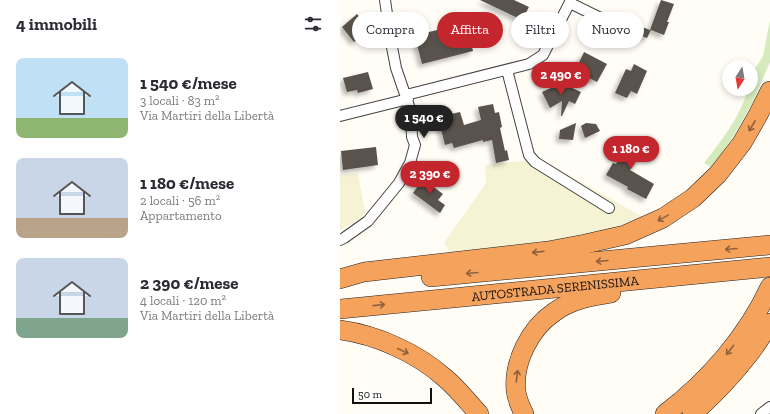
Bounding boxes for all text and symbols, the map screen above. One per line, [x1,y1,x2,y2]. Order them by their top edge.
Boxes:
chip: Compra [352,12,429,48]
chip: Affitta [437,12,503,48]
chip: Filtri [511,12,569,48]
chip: Nuovo [577,12,644,48]
icon: filters [302,13,324,35]
text: 4 immobili [16,14,97,34]
north arrow [722,60,758,96]
map controls [722,60,758,96]
pin: 2 490 € [524,62,598,96]
text: 2 490 € [540,67,582,82]
text: 1 540 €/mese [140,73,237,93]
icon: home [48,74,96,122]
text: 3 locali · 83 m² [140,93,220,108]
pin: 1 540 € [387,105,461,139]
text: Via Martiri della Libertà [140,108,274,123]
text: 1 540 € [404,110,444,125]
one-way arrow [747,120,755,132]
pin: 1 180 € [594,136,668,170]
text: 1 180 € [612,141,650,156]
pin: 2 390 € [393,161,467,195]
text: 2 390 € [410,166,450,181]
text: 1 180 €/mese [140,173,234,193]
icon: home [48,174,96,222]
text: 2 locali · 56 m² [140,193,220,208]
text: Appartamento [140,208,222,223]
one-way arrow [657,214,669,222]
one-way arrow [725,245,738,252]
one-way arrow [532,248,545,256]
one-way arrow [596,257,609,265]
one-way arrow [466,270,479,277]
street label: AUTOSTRADA SERENISSIMA [471,272,640,304]
text: 2 390 €/mese [140,273,239,293]
icon: home [48,274,96,322]
text: 4 locali · 120 m² [140,293,226,308]
one-way arrow [372,301,385,309]
text: Via Martiri della Libertà [140,308,274,323]
one-way arrow [726,345,734,356]
one-way arrow [397,348,409,355]
one-way arrow [513,370,521,383]
scale bar [352,386,432,405]
text: 50 m [358,388,382,401]

